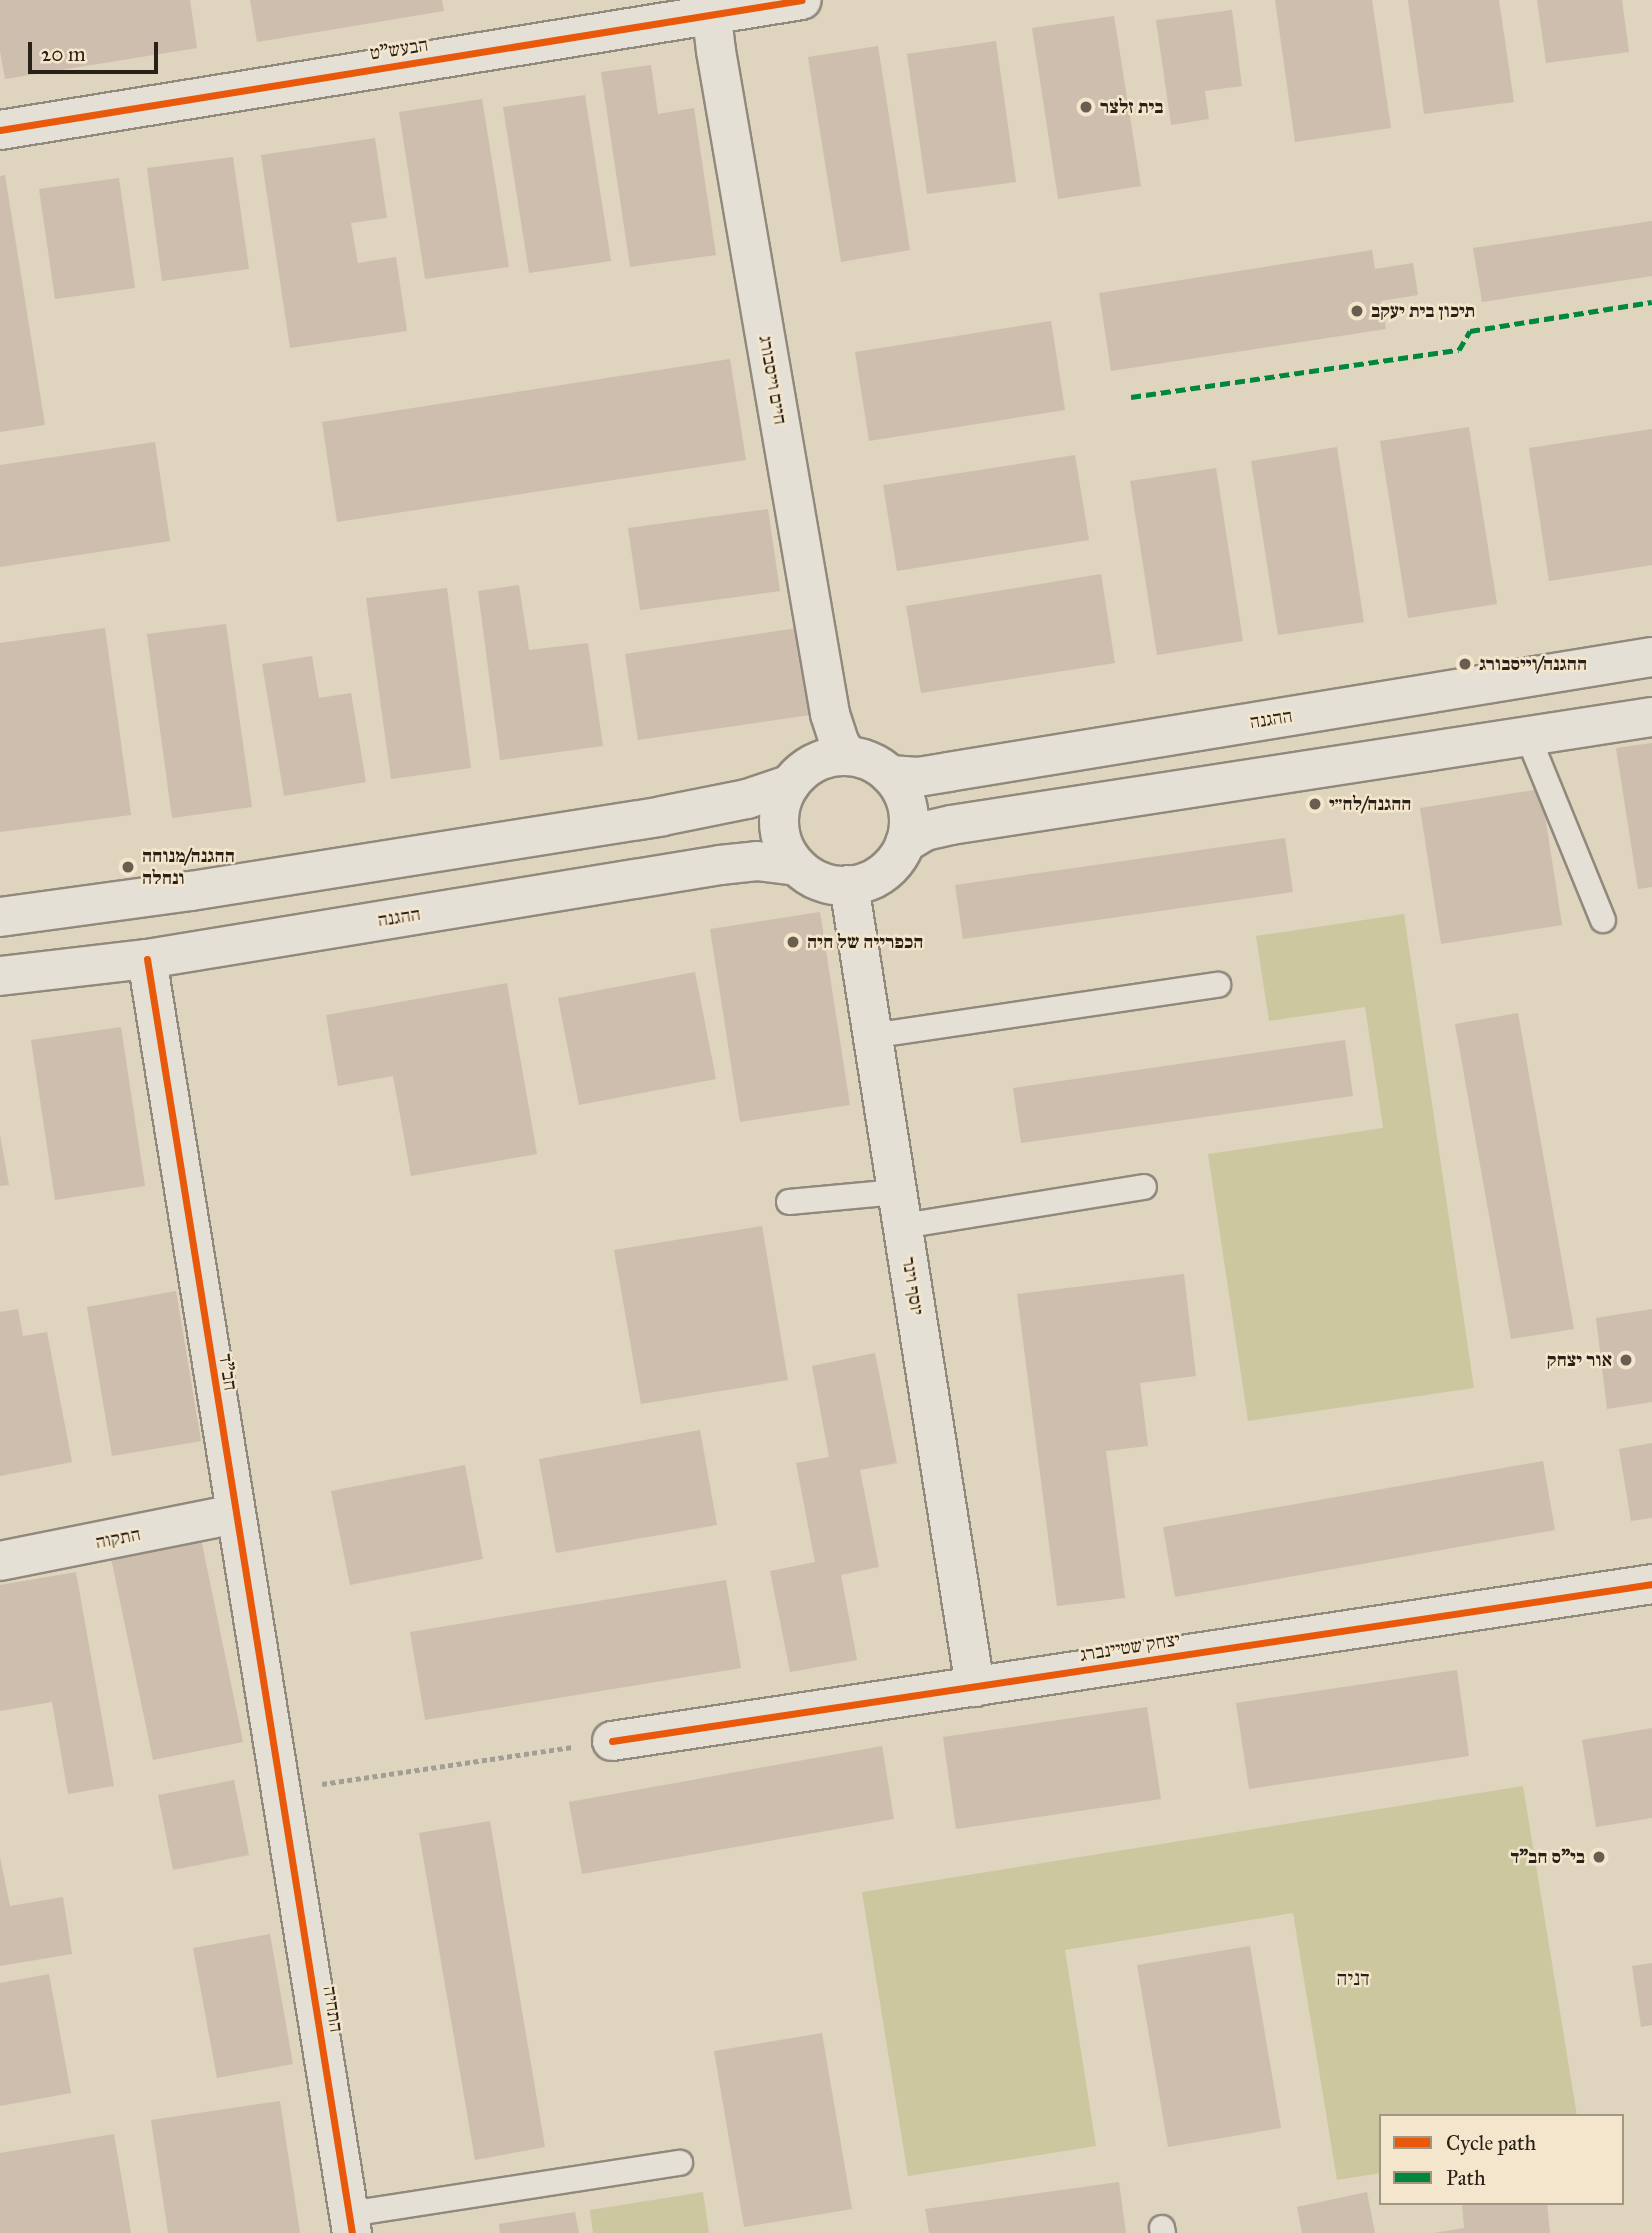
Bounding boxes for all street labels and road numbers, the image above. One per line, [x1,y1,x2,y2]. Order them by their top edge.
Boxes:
street label: הבעש"ט [368,33,430,65]
street label: חיים וייסבורג [754,334,792,426]
street label: ההגנה [1248,704,1294,734]
street label: ההגנה [376,902,422,932]
street label: יוסף וינר [897,1255,929,1317]
street label: חב"ד [214,1352,242,1392]
street label: התקוה [93,1522,143,1554]
street label: יצחק שטיינברג [1078,1628,1182,1666]
street label: התחיה [318,1984,348,2034]

